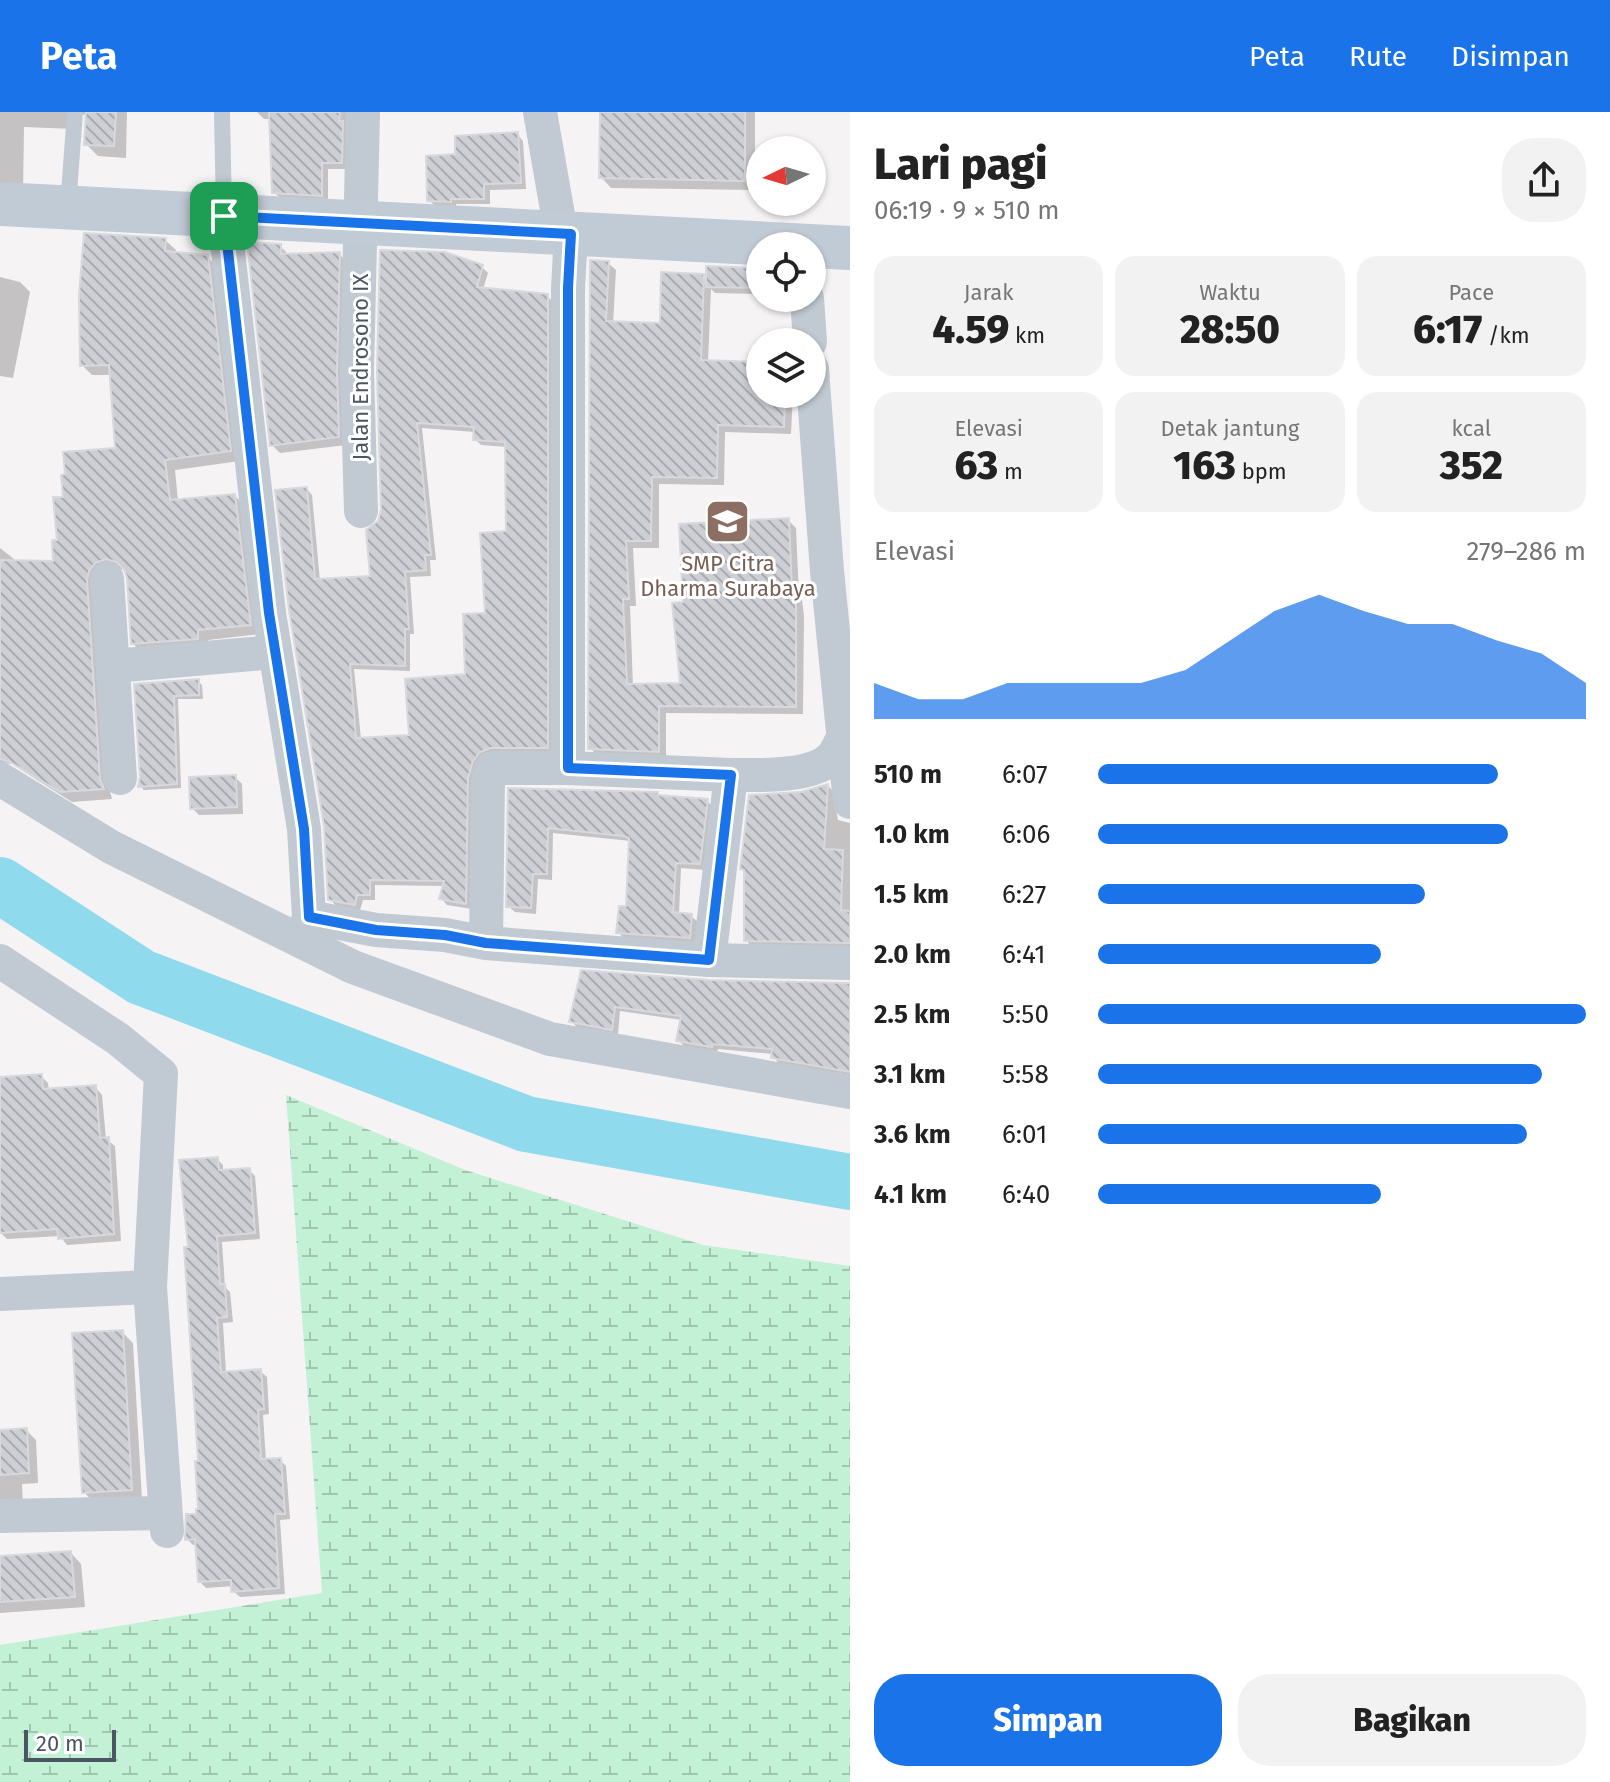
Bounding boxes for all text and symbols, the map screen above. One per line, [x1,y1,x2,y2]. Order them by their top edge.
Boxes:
text: Peta [40,33,118,79]
text: Peta [1249,40,1305,73]
text: Rute [1349,40,1407,73]
text: Disimpan [1451,40,1570,73]
north arrow [746,136,826,216]
map controls [746,136,826,408]
text: Lari pagi [874,138,1048,191]
button: share [1502,138,1586,222]
pin [190,182,258,250]
icon: arrive [202,194,246,238]
text: 06:19 · 9 × 510 m [874,195,1060,226]
button: locate [746,232,826,312]
street label: Jalan Endrosono IX [347,273,374,460]
text: Jarak [964,279,1013,306]
text: Waktu [1199,279,1261,306]
text: Pace [1449,279,1494,306]
text: 4.59 [932,306,1009,354]
text: 28:50 [1180,306,1280,354]
text: 6:17 [1413,306,1482,354]
text: km [1009,322,1045,349]
text: /km [1482,322,1530,349]
button: layers [746,328,826,408]
text: Elevasi [954,415,1023,442]
text: Detak jantung [1160,415,1300,442]
text: kcal [1452,415,1491,442]
text: 63 [955,442,998,490]
text: 163 [1173,442,1236,490]
text: 352 [1440,442,1503,490]
text: m [998,458,1023,485]
text: bpm [1236,458,1287,485]
school or university icon: SMP Citra Dharma Surabaya [704,498,752,546]
text: Elevasi [874,536,955,567]
text: 279–286 m [1467,536,1586,567]
place label: SMP Citra Dharma Surabaya [640,550,816,602]
text: 510 m [874,759,942,790]
text: 6:07 [1002,759,1048,790]
text: 1.0 km [874,819,950,850]
text: 6:06 [1002,819,1050,850]
text: 1.5 km [874,879,949,910]
text: 6:27 [1002,879,1046,910]
text: 2.0 km [874,939,951,970]
text: 6:41 [1002,939,1046,970]
text: 2.5 km [874,999,950,1030]
text: 5:50 [1002,999,1049,1030]
text: 3.1 km [874,1059,946,1090]
text: 5:58 [1002,1059,1049,1090]
text: 3.6 km [874,1119,951,1150]
text: 6:01 [1002,1119,1047,1150]
text: 4.1 km [874,1179,947,1210]
text: 6:40 [1002,1179,1050,1210]
button: Simpan [874,1674,1222,1766]
button: Bagikan [1238,1674,1586,1766]
scale bar [24,1726,116,1762]
text: 20 m [36,1730,84,1757]

